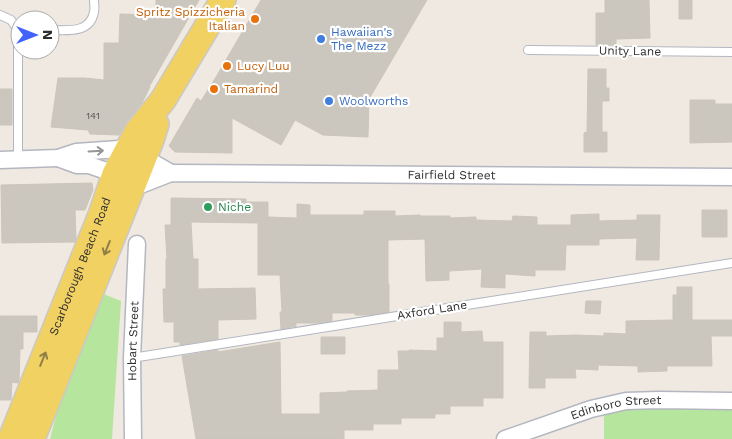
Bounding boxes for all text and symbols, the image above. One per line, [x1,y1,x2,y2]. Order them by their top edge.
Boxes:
place label: Spritz Spizzicheria Italian [136,5,245,33]
north arrow [10,10,60,60]
marker: Spritz Spizzicheria Italian [249,13,261,25]
place label: Hawaiian's The Mezz [331,25,392,53]
text: N [40,30,56,40]
marker: Hawaiian's The Mezz [315,33,327,45]
street label: Unity Lane [599,43,661,59]
place label: Lucy Luu [237,59,290,73]
marker: Lucy Luu [221,60,233,72]
place label: Tamarind [224,82,278,96]
marker: Tamarind [208,83,220,95]
place label: Woolworths [339,94,408,108]
marker: Woolworths [323,95,335,107]
house number: 141 [86,110,100,121]
one-way arrow [88,146,104,155]
street label: Fairfield Street [407,168,496,182]
street label: Scarborough Beach Road [46,195,114,337]
place label: Niche [218,200,251,214]
marker: Niche [202,201,214,213]
one-way arrow [102,240,112,255]
street label: Axford Lane [396,298,468,322]
street label: Hobart Street [125,301,141,381]
one-way arrow [39,352,48,367]
street label: Edinboro Street [569,393,661,423]

